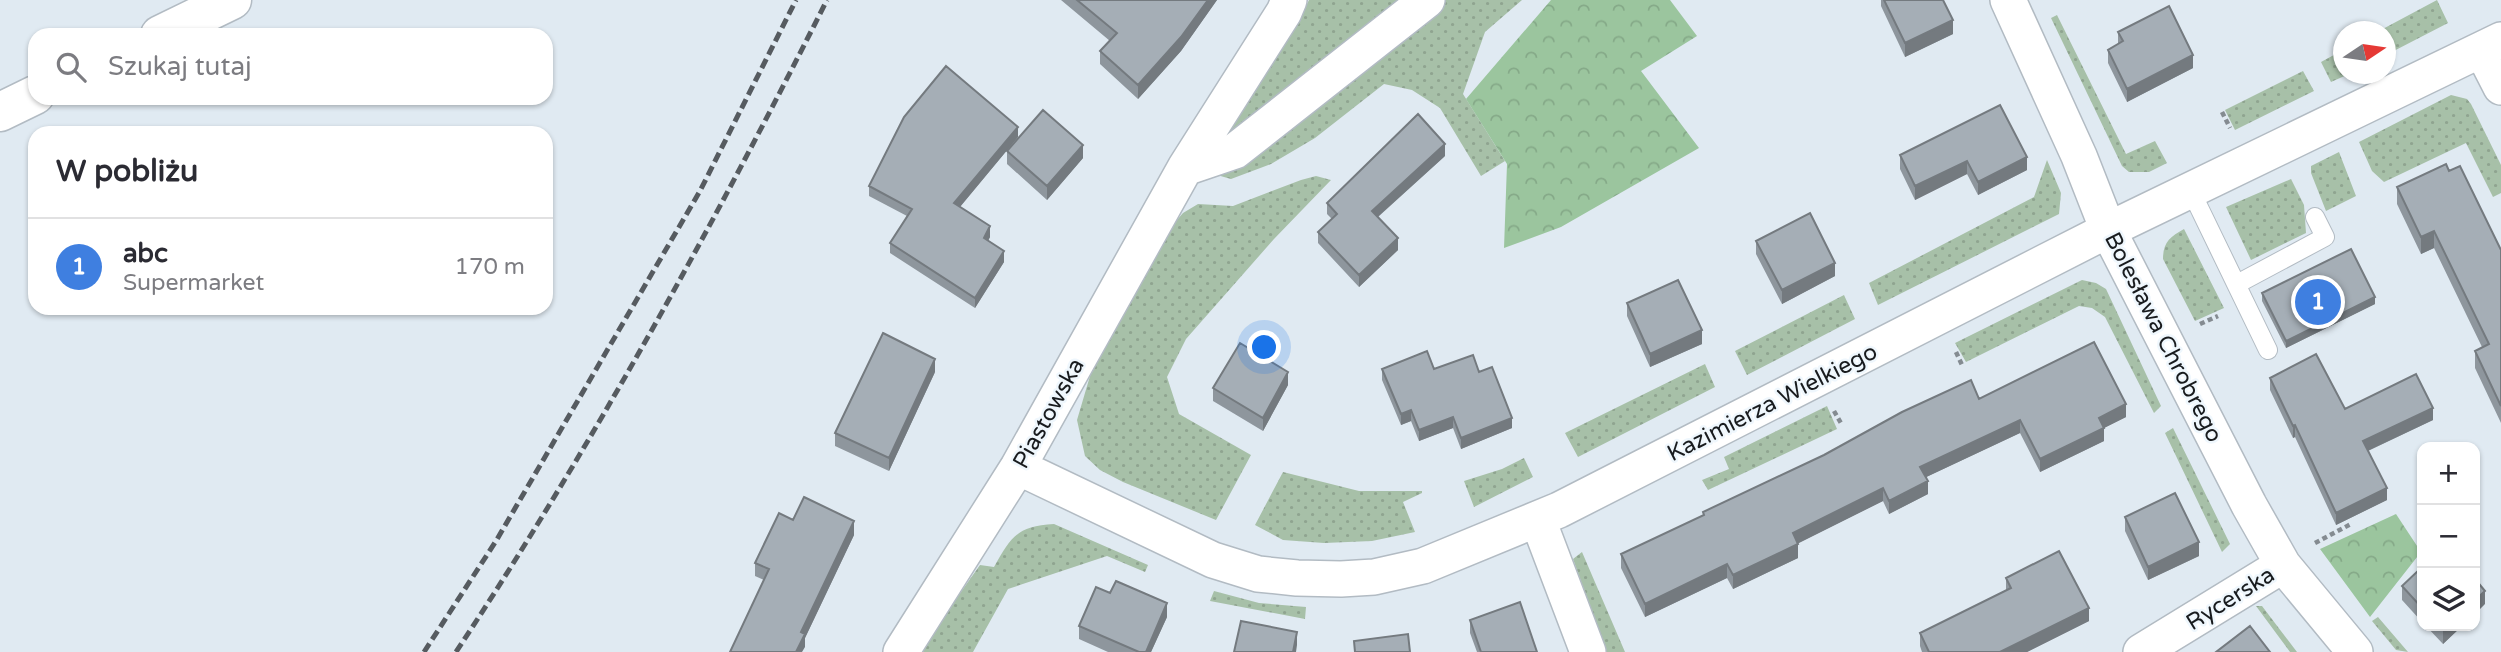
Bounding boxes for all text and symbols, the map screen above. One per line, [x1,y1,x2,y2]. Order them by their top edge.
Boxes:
north arrow [2333,21,2396,84]
search box [28,28,553,105]
icon: search [52,48,90,86]
text: Szukaj tutaj [108,51,252,82]
text: W pobliżu [56,153,198,190]
street label: Bolesława Chrobrego [2098,228,2228,447]
text: abc [123,238,168,269]
text: 1 [72,253,86,281]
text: 170 m [455,253,525,281]
text: Supermarket [123,269,264,297]
pin: 1 [2295,276,2341,328]
your location [1247,330,1281,364]
street label: Kazimierza Wielkiego [1663,338,1882,468]
street label: Piastowska [1007,353,1091,474]
map controls [2417,442,2480,631]
button: + [2417,442,2480,505]
button: − [2417,505,2480,568]
street label: Rycerska [2181,561,2280,637]
button: layers [2417,568,2480,631]

